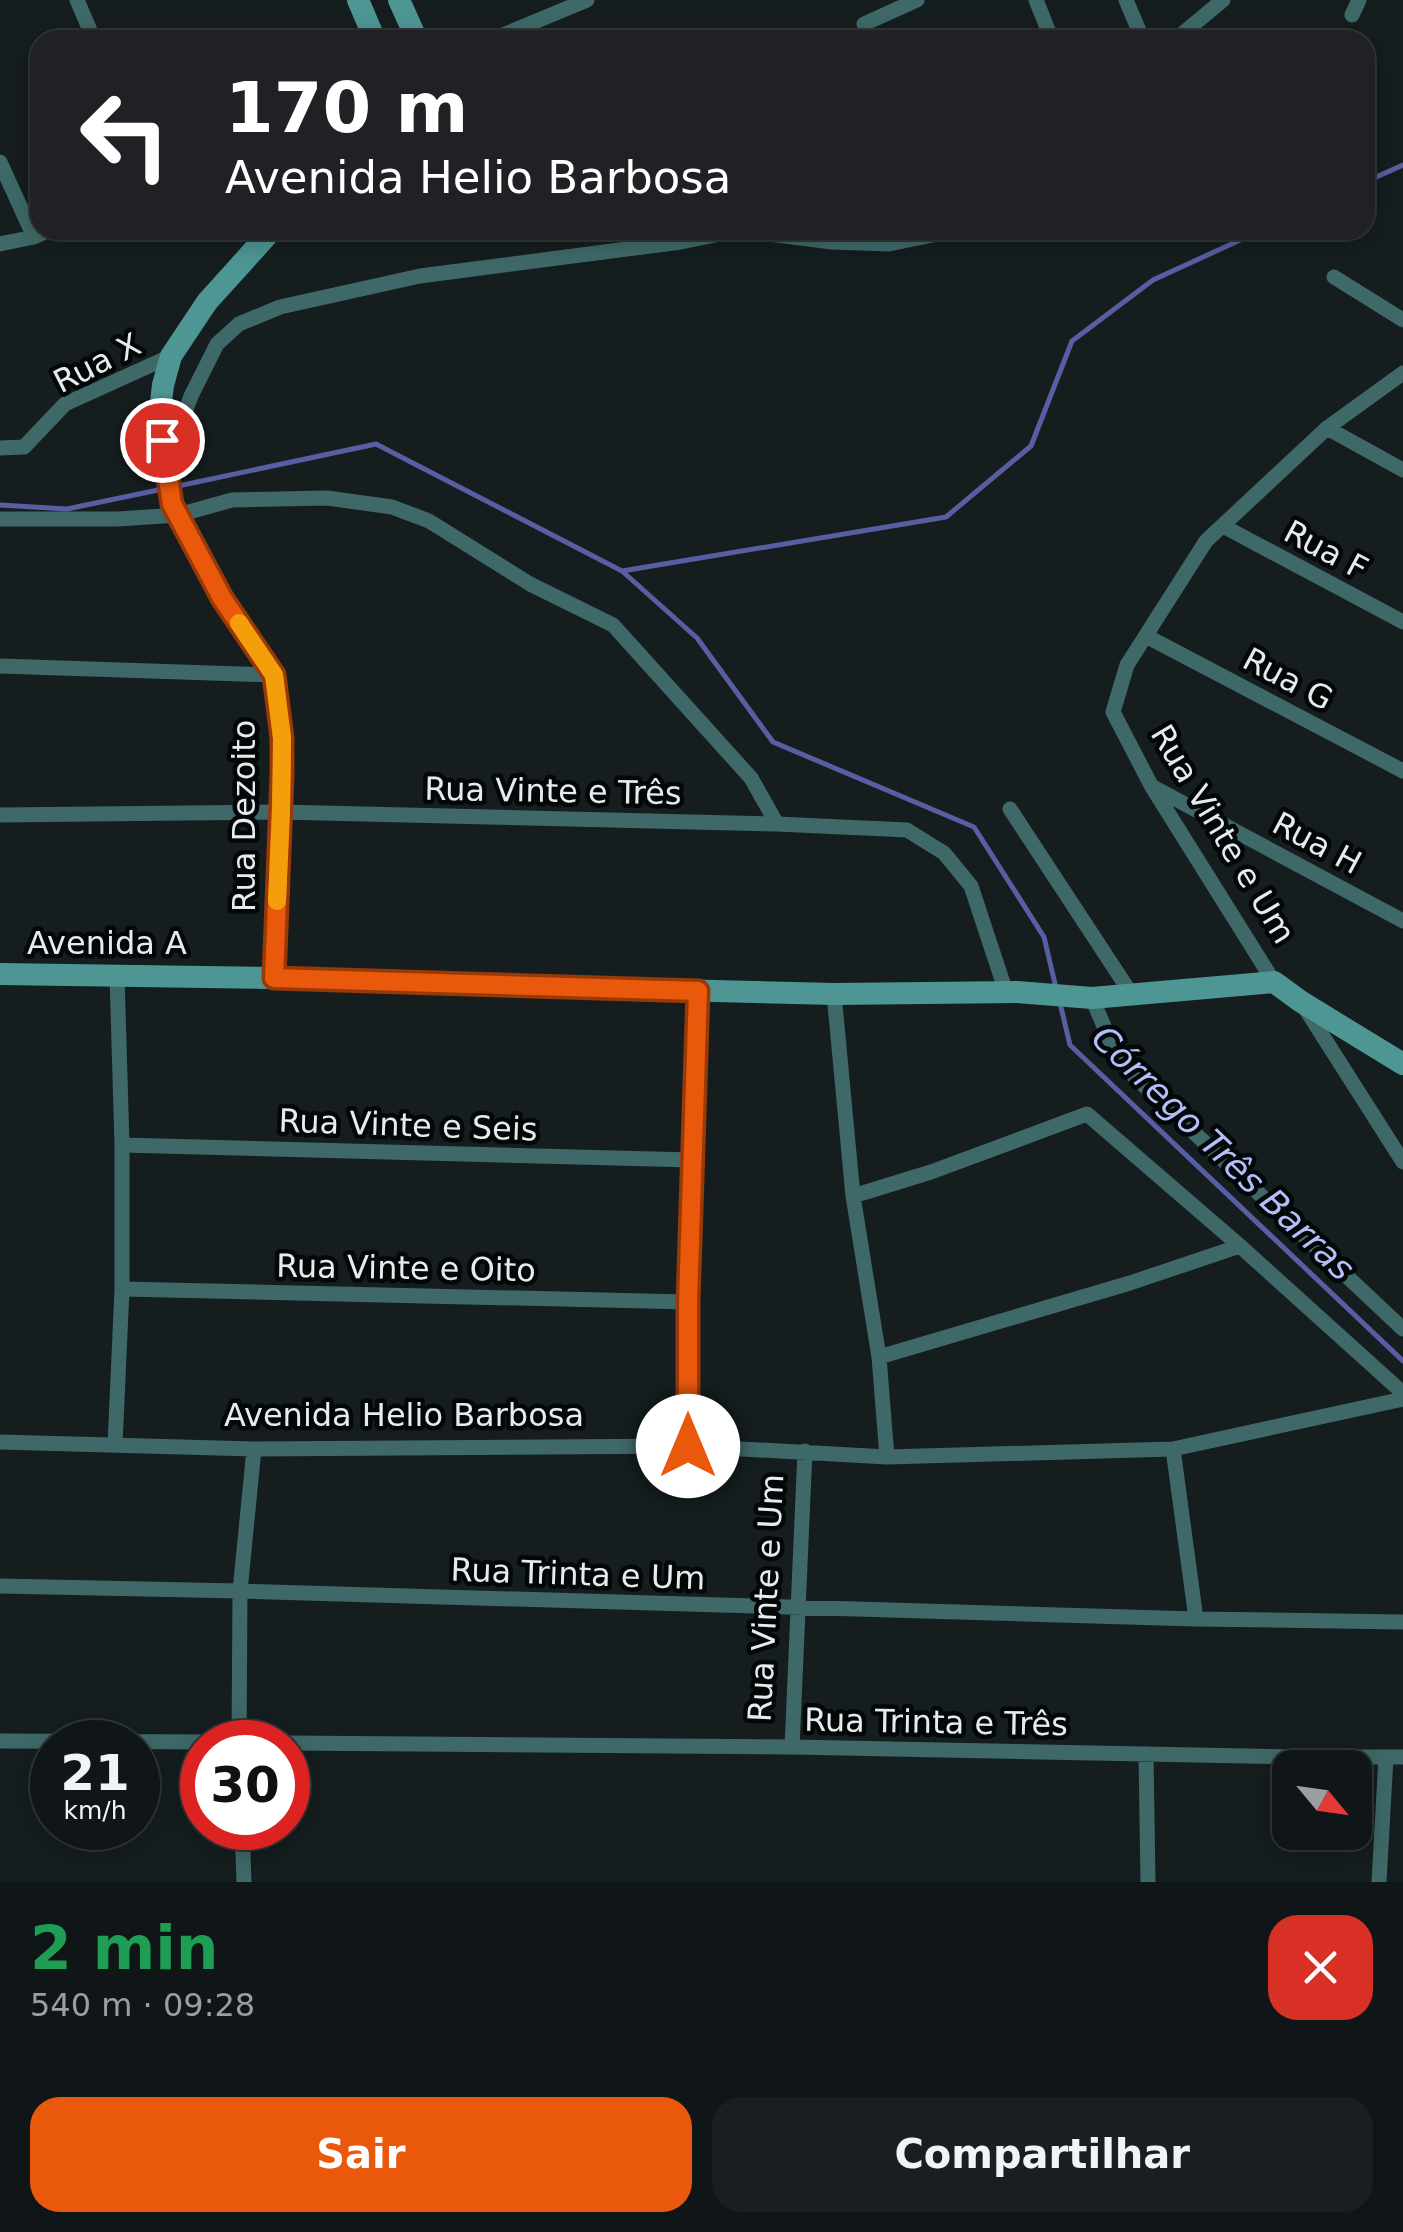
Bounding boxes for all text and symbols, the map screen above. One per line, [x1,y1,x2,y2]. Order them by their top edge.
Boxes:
text: 170 m [225,67,468,149]
icon: left [60,70,190,200]
text: Avenida Helio Barbosa [225,151,731,204]
street label: Rua X [47,325,147,401]
pin [120,398,205,483]
icon: arrive [135,413,190,468]
street label: Rua F [1278,512,1374,588]
street label: Rua G [1237,640,1339,718]
street label: Rua Vinte e Um [1143,718,1303,950]
street label: Rua Dezoito [225,720,263,912]
street label: Rua Vinte e Três [424,770,682,812]
street label: Rua H [1266,804,1368,882]
street label: Avenida A [27,924,187,962]
water label: Córrego Três Barras [1084,1017,1362,1289]
street label: Rua Vinte e Seis [278,1101,538,1149]
street label: Rua Vinte e Oito [276,1247,536,1289]
position arrow [636,1394,740,1498]
street label: Avenida Helio Barbosa [224,1396,584,1434]
street label: Rua Vinte e Um [741,1473,791,1723]
street label: Rua Trinta e Um [450,1551,706,1597]
street label: Rua Trinta e Três [804,1701,1068,1743]
speed limit sign: 30 [180,1720,310,1850]
text: 21 [60,1744,130,1802]
north arrow [1272,1750,1372,1850]
map controls [1272,1750,1372,1850]
text: km/h [63,1796,127,1825]
text: 2 min [30,1913,218,1983]
button: close [1268,1915,1373,2020]
text: 540 m · 09:28 [30,1986,255,2024]
button: Sair [30,2097,692,2212]
button: Compartilhar [712,2097,1373,2212]

